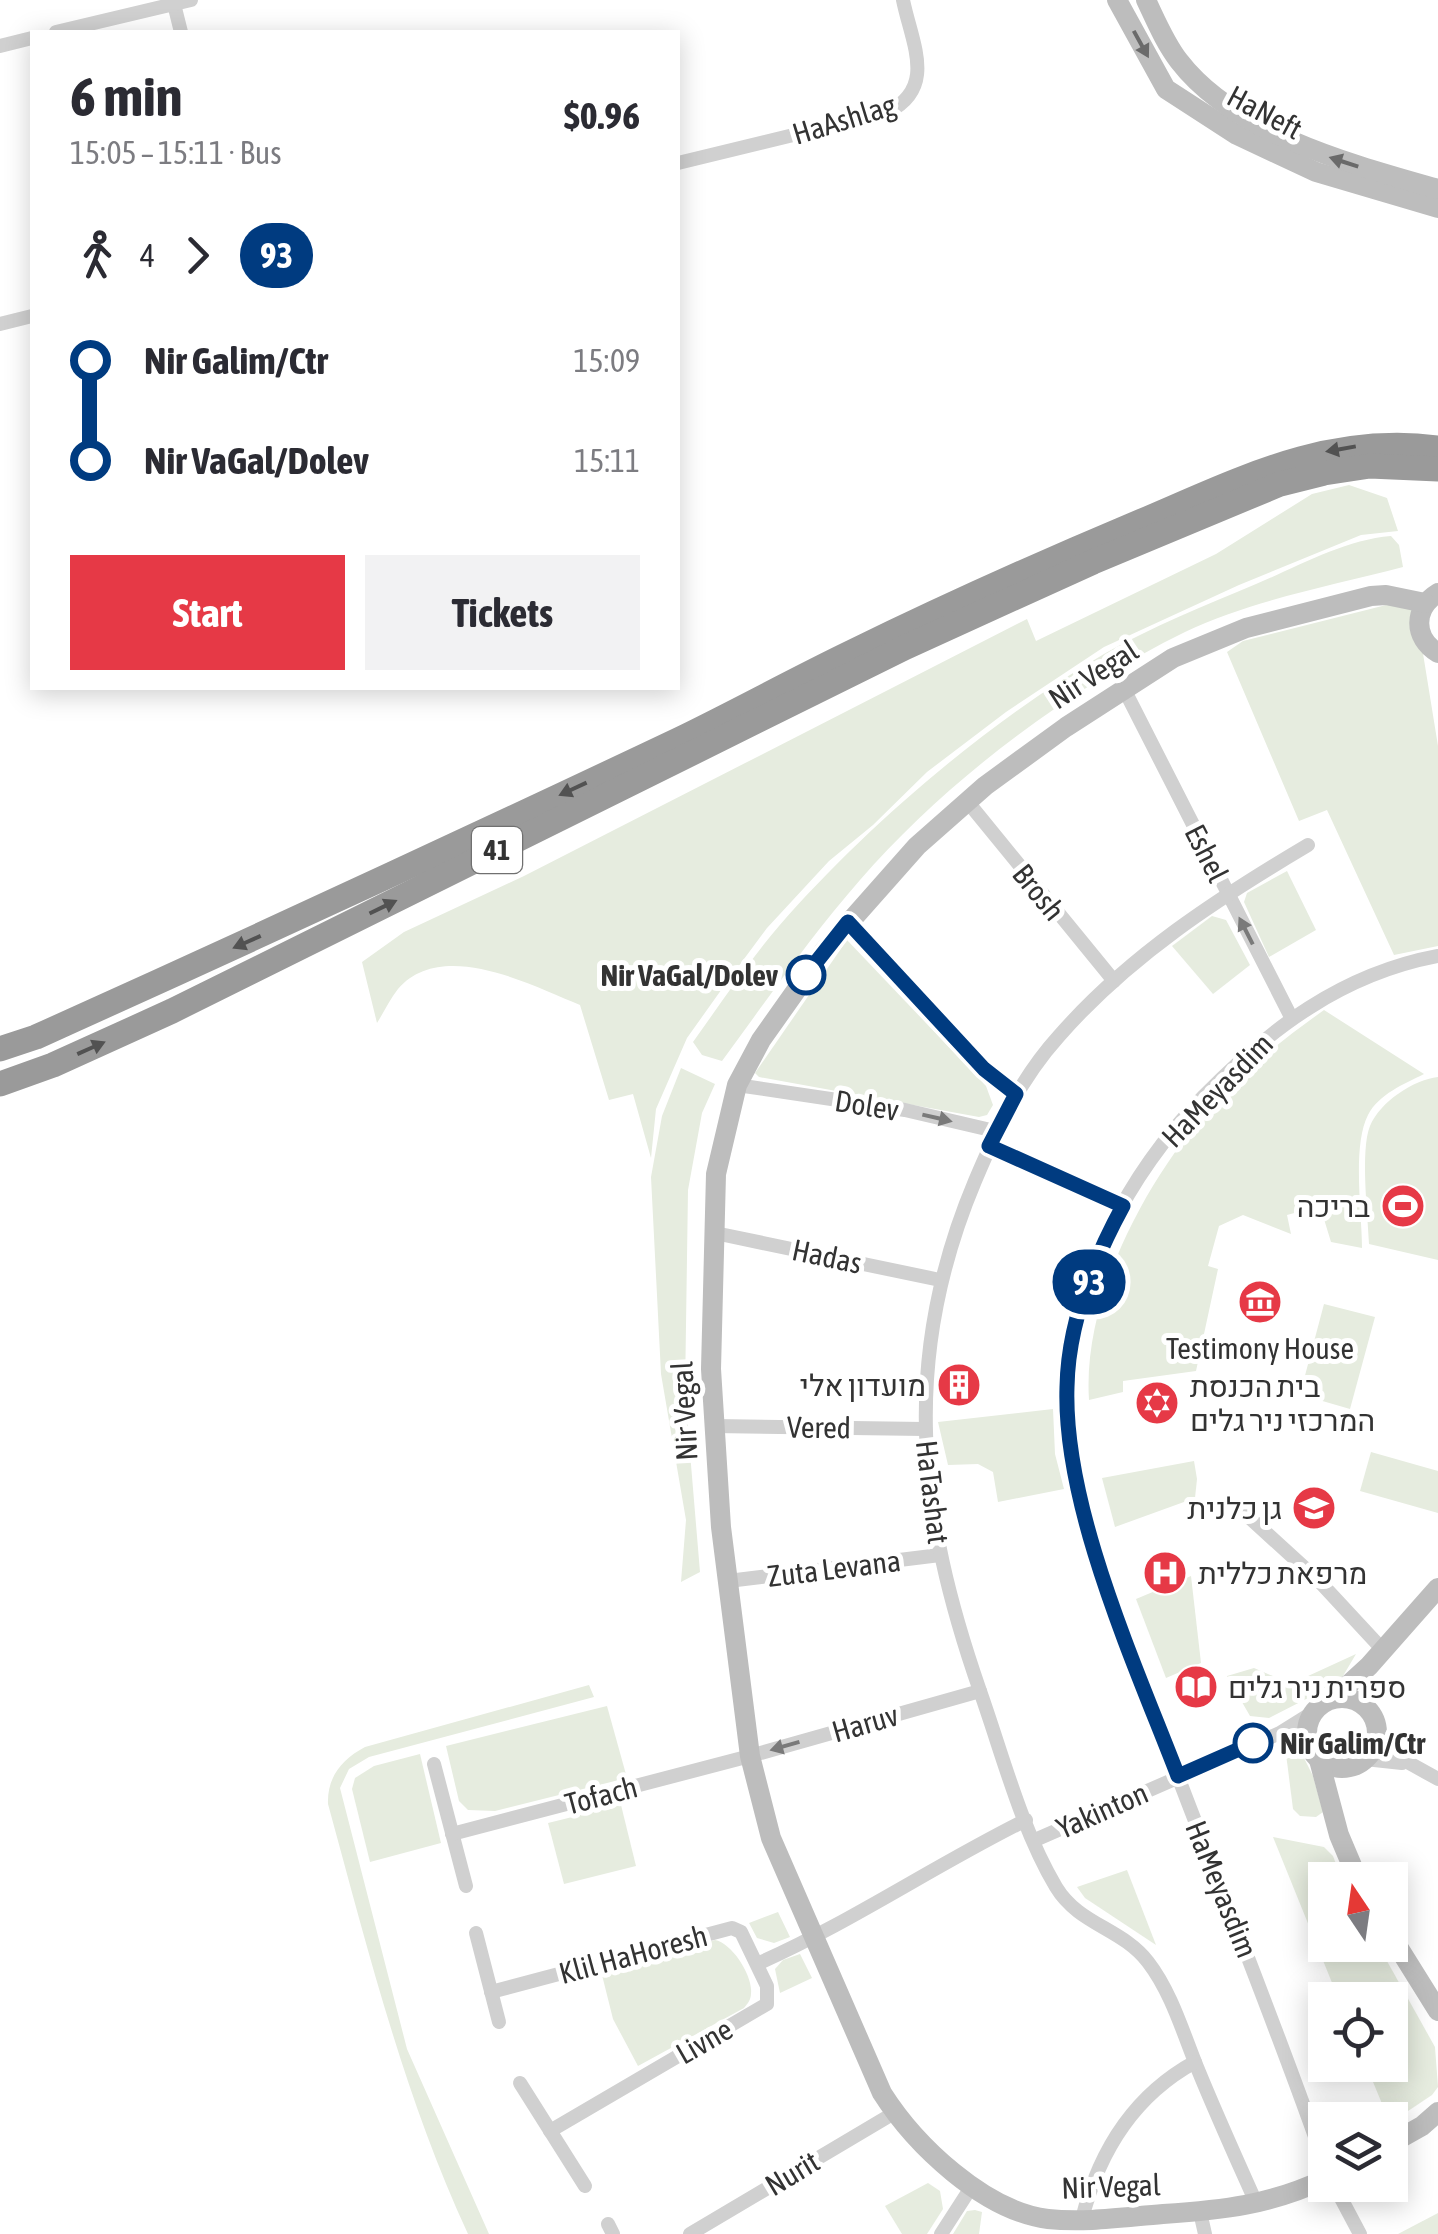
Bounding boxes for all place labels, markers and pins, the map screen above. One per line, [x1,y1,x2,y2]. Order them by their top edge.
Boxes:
marker: Nir VaGal/Dolev [787,956,825,994]
place label: Nir VaGal/Dolev [601,958,779,992]
sports icon: בריכה [1380,1183,1426,1229]
place label: בריכה [1297,1189,1370,1223]
museum icon: Testimony House [1237,1279,1283,1325]
place label: Testimony House [1166,1331,1354,1365]
building icon: מועדון אלי [936,1362,982,1408]
place label: מועדון אלי [800,1368,926,1402]
place label: בית הכנסת המרכזי ניר גלים [1190,1369,1375,1437]
synagogue icon: בית הכנסת המרכזי ניר גלים [1134,1380,1180,1426]
school or university icon: גן כלנית [1291,1485,1337,1531]
place label: גן כלנית [1187,1491,1282,1525]
hospital icon: מרפאת כללית [1142,1550,1188,1596]
place label: מרפאת כללית [1198,1556,1367,1590]
library icon: ספרית ניר גלים [1173,1664,1219,1710]
place label: ספרית ניר גלים [1228,1670,1406,1704]
marker: Nir Galim/Ctr [1234,1724,1272,1762]
place label: Nir Galim/Ctr [1280,1726,1426,1760]

